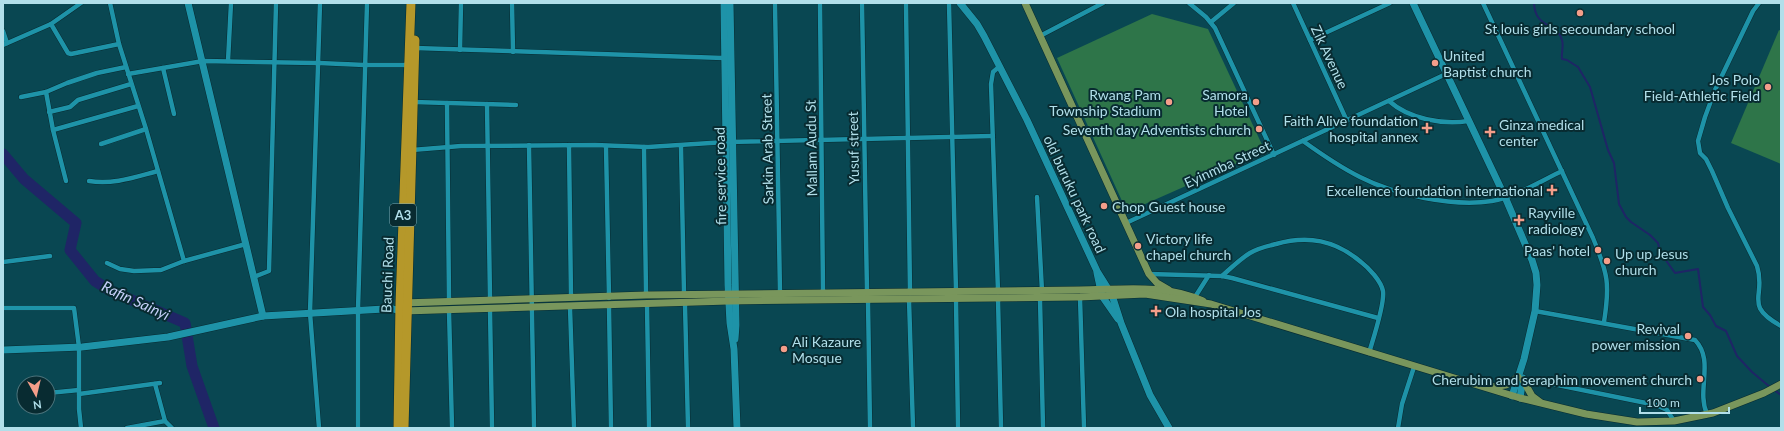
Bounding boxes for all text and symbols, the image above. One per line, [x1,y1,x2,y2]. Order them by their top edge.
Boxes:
marker: St louis girls secoundary school [1575,8,1585,18]
place label: St louis girls secoundary school [1485,20,1675,37]
street label: Zik Avenue [1308,22,1352,92]
place label: United Baptist church [1443,47,1532,80]
marker: United Baptist church [1430,58,1440,68]
place label: Jos Polo Field-Athletic Field [1644,71,1760,104]
marker: Jos Polo Field-Athletic Field [1763,82,1773,92]
place label: Rwang Pam Township Stadium [1049,86,1161,119]
place label: Samora Hotel [1202,86,1248,119]
street label: Sarkin Arab Street [758,94,776,204]
marker: Rwang Pam Township Stadium [1164,97,1174,107]
marker: Samora Hotel [1251,97,1261,107]
street label: Mallam Audu St [802,100,820,196]
street label: Yusuf street [844,111,862,185]
place label: Faith Alive foundation hospital annex [1283,112,1418,145]
place label: Ginza medical center [1499,116,1584,149]
place label: Seventh day Adventists church [1063,121,1251,138]
marker: Faith Alive foundation hospital annex [1421,122,1433,134]
marker: Seventh day Adventists church [1254,124,1264,134]
marker: Ginza medical center [1484,126,1496,138]
street label: fire service road [711,127,729,225]
street label: old buruku park road [1040,132,1110,256]
street label: Eyinmba Street [1181,137,1273,191]
place label: Excellence foundation international [1326,182,1543,199]
marker: Excellence foundation international [1546,184,1558,196]
place label: Chop Guest house [1112,198,1226,215]
marker: Chop Guest house [1099,201,1109,211]
road number: A3 [390,204,416,226]
place label: Rayville radiology [1528,204,1586,237]
marker: Rayville radiology [1513,214,1525,226]
place label: Victory life chapel church [1146,230,1231,263]
street label: Bauchi Road [377,237,397,313]
marker: Victory life chapel church [1133,241,1143,251]
place label: Paas' hotel [1524,242,1590,259]
marker: Paas' hotel [1593,245,1603,255]
place label: Up up Jesus church [1615,245,1688,278]
marker: Up up Jesus church [1602,256,1612,266]
water label: Rafin Sainyi [99,276,173,324]
place label: Ola hospital Jos [1165,303,1261,320]
marker: Ola hospital Jos [1150,305,1162,317]
place label: Revival power mission [1592,320,1680,353]
marker: Revival power mission [1683,331,1693,341]
place label: Ali Kazaure Mosque [792,333,861,366]
marker: Ali Kazaure Mosque [779,344,789,354]
place label: Cherubim and seraphim movement church [1432,371,1692,388]
marker: Cherubim and seraphim movement church [1695,374,1705,384]
north arrow [16,375,56,415]
scale bar [1640,389,1729,415]
text: 100 m [1646,395,1680,410]
text: N [32,398,43,412]

